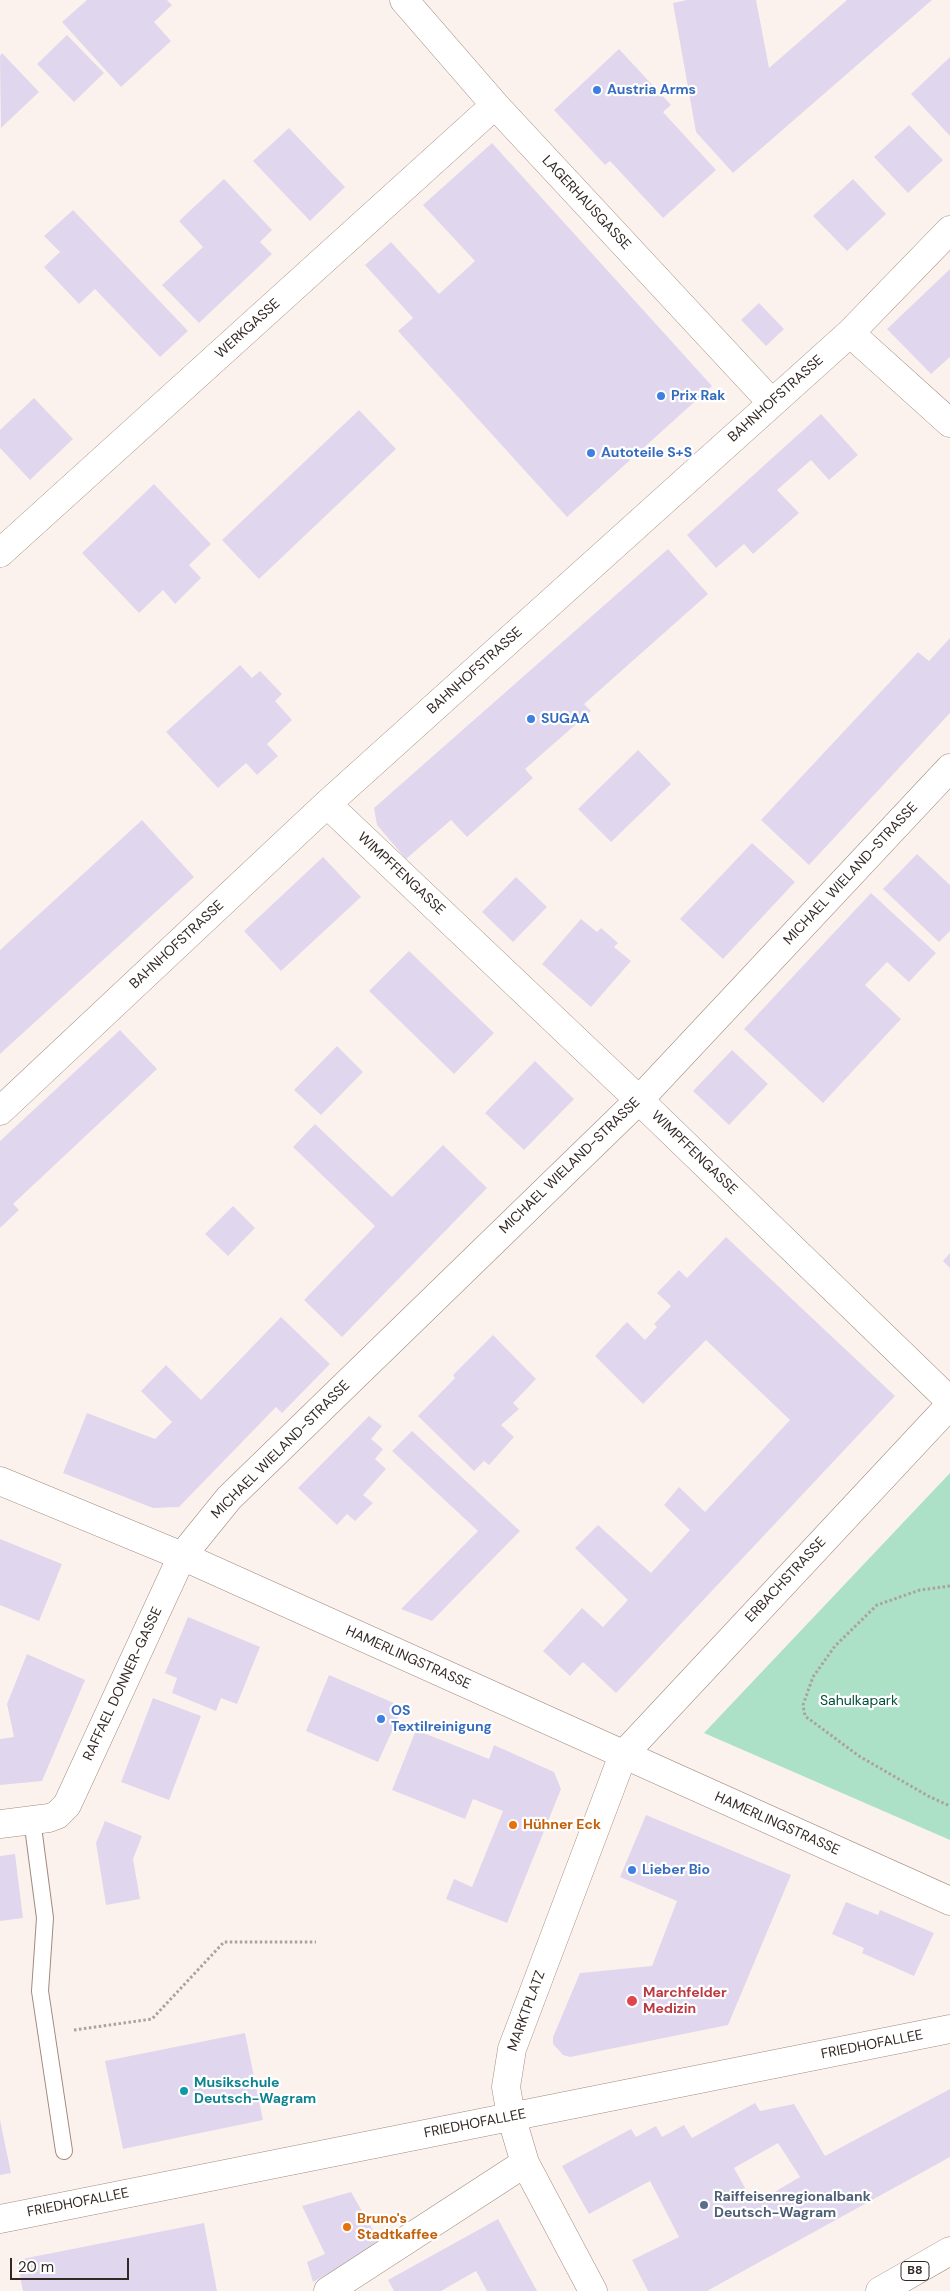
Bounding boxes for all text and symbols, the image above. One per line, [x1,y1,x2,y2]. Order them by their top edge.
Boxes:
place label: Austria Arms [607,82,696,98]
marker: Austria Arms [591,84,603,96]
street label: LAGERHAUSGASSE [538,152,634,254]
street label: WERKGASSE [212,296,284,362]
street label: BAHNHOFSTRASSE [725,352,827,446]
place label: Prix Rak [671,388,725,404]
marker: Prix Rak [655,390,667,402]
place label: Autoteile S+S [601,445,692,461]
marker: Autoteile S+S [585,447,597,459]
street label: BAHNHOFSTRASSE [424,624,526,718]
place label: SUGAA [541,711,590,727]
marker: SUGAA [525,713,537,725]
street label: MICHAEL WIELAND-STRASSE [781,799,921,949]
street label: WIMPFFENGASSE [354,829,448,919]
street label: BAHNHOFSTRASSE [127,897,227,993]
street label: MICHAEL WIELAND-STRASSE [496,1094,644,1238]
street label: WIMPFFENGASSE [647,1108,741,1198]
street label: MICHAEL WIELAND-STRASSE [208,1377,354,1523]
street label: ERBACHSTRASSE [742,1534,830,1626]
street label: RAFFAEL DONNER-GASSE [80,1605,166,1763]
street label: HAMERLINGSTRASSE [343,1623,473,1693]
park label: Sahulkapark [820,1693,898,1709]
place label: OS Textilreinigung [391,1703,492,1735]
marker: OS Textilreinigung [375,1713,387,1725]
street label: HAMERLINGSTRASSE [712,1789,842,1859]
place label: Hühner Eck [523,1817,601,1833]
marker: Hühner Eck [507,1819,519,1831]
place label: Lieber Bio [642,1862,710,1878]
marker: Lieber Bio [626,1864,638,1876]
street label: MARKTPLATZ [505,1968,549,2054]
place label: Marchfelder Medizin [643,1985,727,2018]
marker: Marchfelder Medizin [625,1994,639,2008]
street label: FRIEDHOFALLEE [820,2027,924,2063]
place label: Musikschule Deutsch-Wagram [194,2075,316,2108]
marker: Musikschule Deutsch-Wagram [178,2085,190,2097]
street label: FRIEDHOFALLEE [423,2106,527,2142]
street label: FRIEDHOFALLEE [26,2185,130,2221]
place label: Raiffeisenregionalbank Deutsch-Wagram [714,2189,871,2222]
marker: Raiffeisenregionalbank Deutsch-Wagram [698,2199,710,2211]
place label: Bruno's Stadtkaffee [357,2211,438,2244]
marker: Bruno's Stadtkaffee [341,2221,353,2233]
scale bar [12,2248,131,2280]
text: 20 m [18,2257,54,2277]
road number: B8 [901,2262,929,2280]

